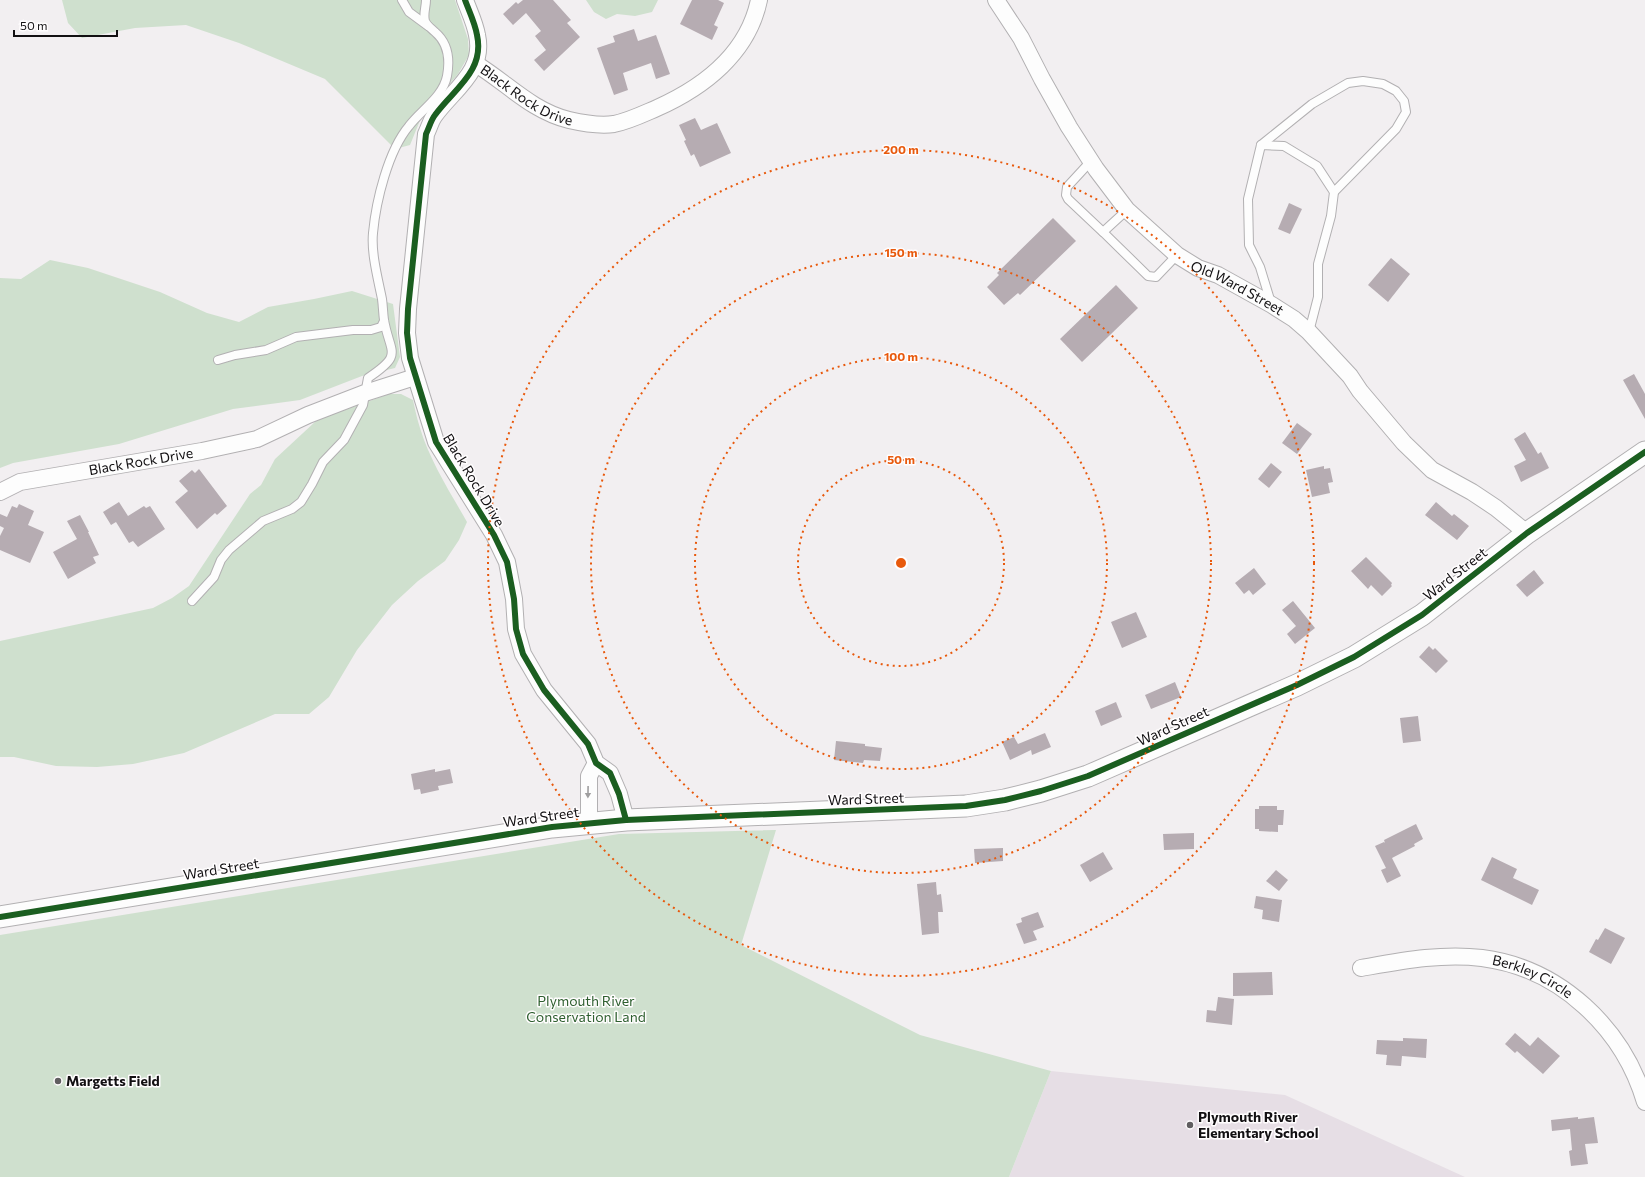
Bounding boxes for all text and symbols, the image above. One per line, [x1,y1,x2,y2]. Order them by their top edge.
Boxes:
scale bar [14,12,117,38]
text: 50 m [20,18,48,32]
street label: Black Rock Drive [478,60,575,129]
text: 200 m [883,142,919,156]
text: 150 m [884,245,918,259]
street label: Old Ward Street [1188,257,1287,319]
text: 100 m [884,349,918,363]
street label: Black Rock Drive [440,430,509,529]
street label: Black Rock Drive [87,444,194,478]
text: 50 m [887,452,915,466]
street label: Ward Street [1419,543,1490,604]
centre of rings [894,556,908,570]
street label: Ward Street [1134,702,1211,749]
one-way arrow [585,786,591,799]
street label: Ward Street [827,789,905,808]
street label: Ward Street [502,803,580,830]
street label: Ward Street [182,854,260,883]
street label: Berkley Circle [1491,951,1576,1001]
park label: Plymouth River Conservation Land [526,992,646,1025]
place label: Margetts Field [66,1072,160,1089]
marker: Margetts Field [53,1076,63,1086]
place label: Plymouth River Elementary School [1198,1108,1318,1141]
marker: Plymouth River Elementary School [1185,1120,1195,1130]

